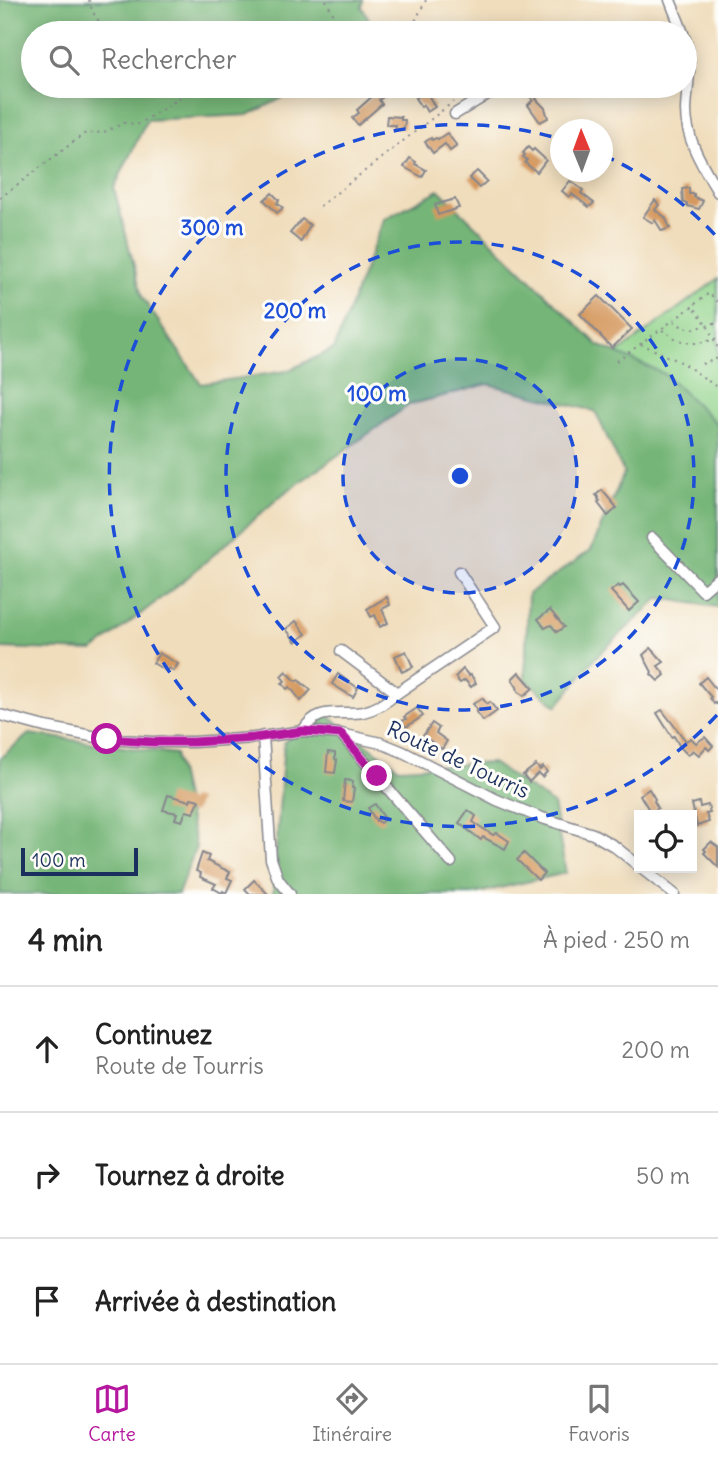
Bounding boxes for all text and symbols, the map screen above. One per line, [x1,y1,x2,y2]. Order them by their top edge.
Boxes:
search box [21,21,697,98]
icon: search [45,41,83,79]
text: Rechercher [101,43,237,76]
north arrow [550,119,613,182]
text: 300 m [181,214,244,241]
text: 200 m [264,297,327,324]
text: 100 m [347,380,407,407]
centre of rings [448,464,472,488]
street label: Route de Tourris [383,715,534,804]
route start [91,723,122,754]
route end [361,760,392,791]
map controls [634,810,697,873]
button: locate [634,810,697,873]
scale bar [21,845,138,877]
text: 100 m [32,848,86,872]
text: 4 min [28,921,103,959]
text: À pied · 250 m [543,925,690,954]
text: Continuez [95,1018,212,1051]
icon: ahead [28,1030,66,1068]
text: 200 m [621,1035,690,1064]
text: Route de Tourris [95,1051,264,1080]
icon: right [28,1156,66,1194]
text: Tournez à droite [95,1159,285,1192]
text: 50 m [636,1161,690,1190]
icon: arrive [28,1282,66,1320]
text: Arrivée à destination [95,1285,336,1318]
tab: Carte [88,1380,136,1446]
tab: Itinéraire [312,1380,392,1446]
tab: Favoris [568,1380,630,1446]

